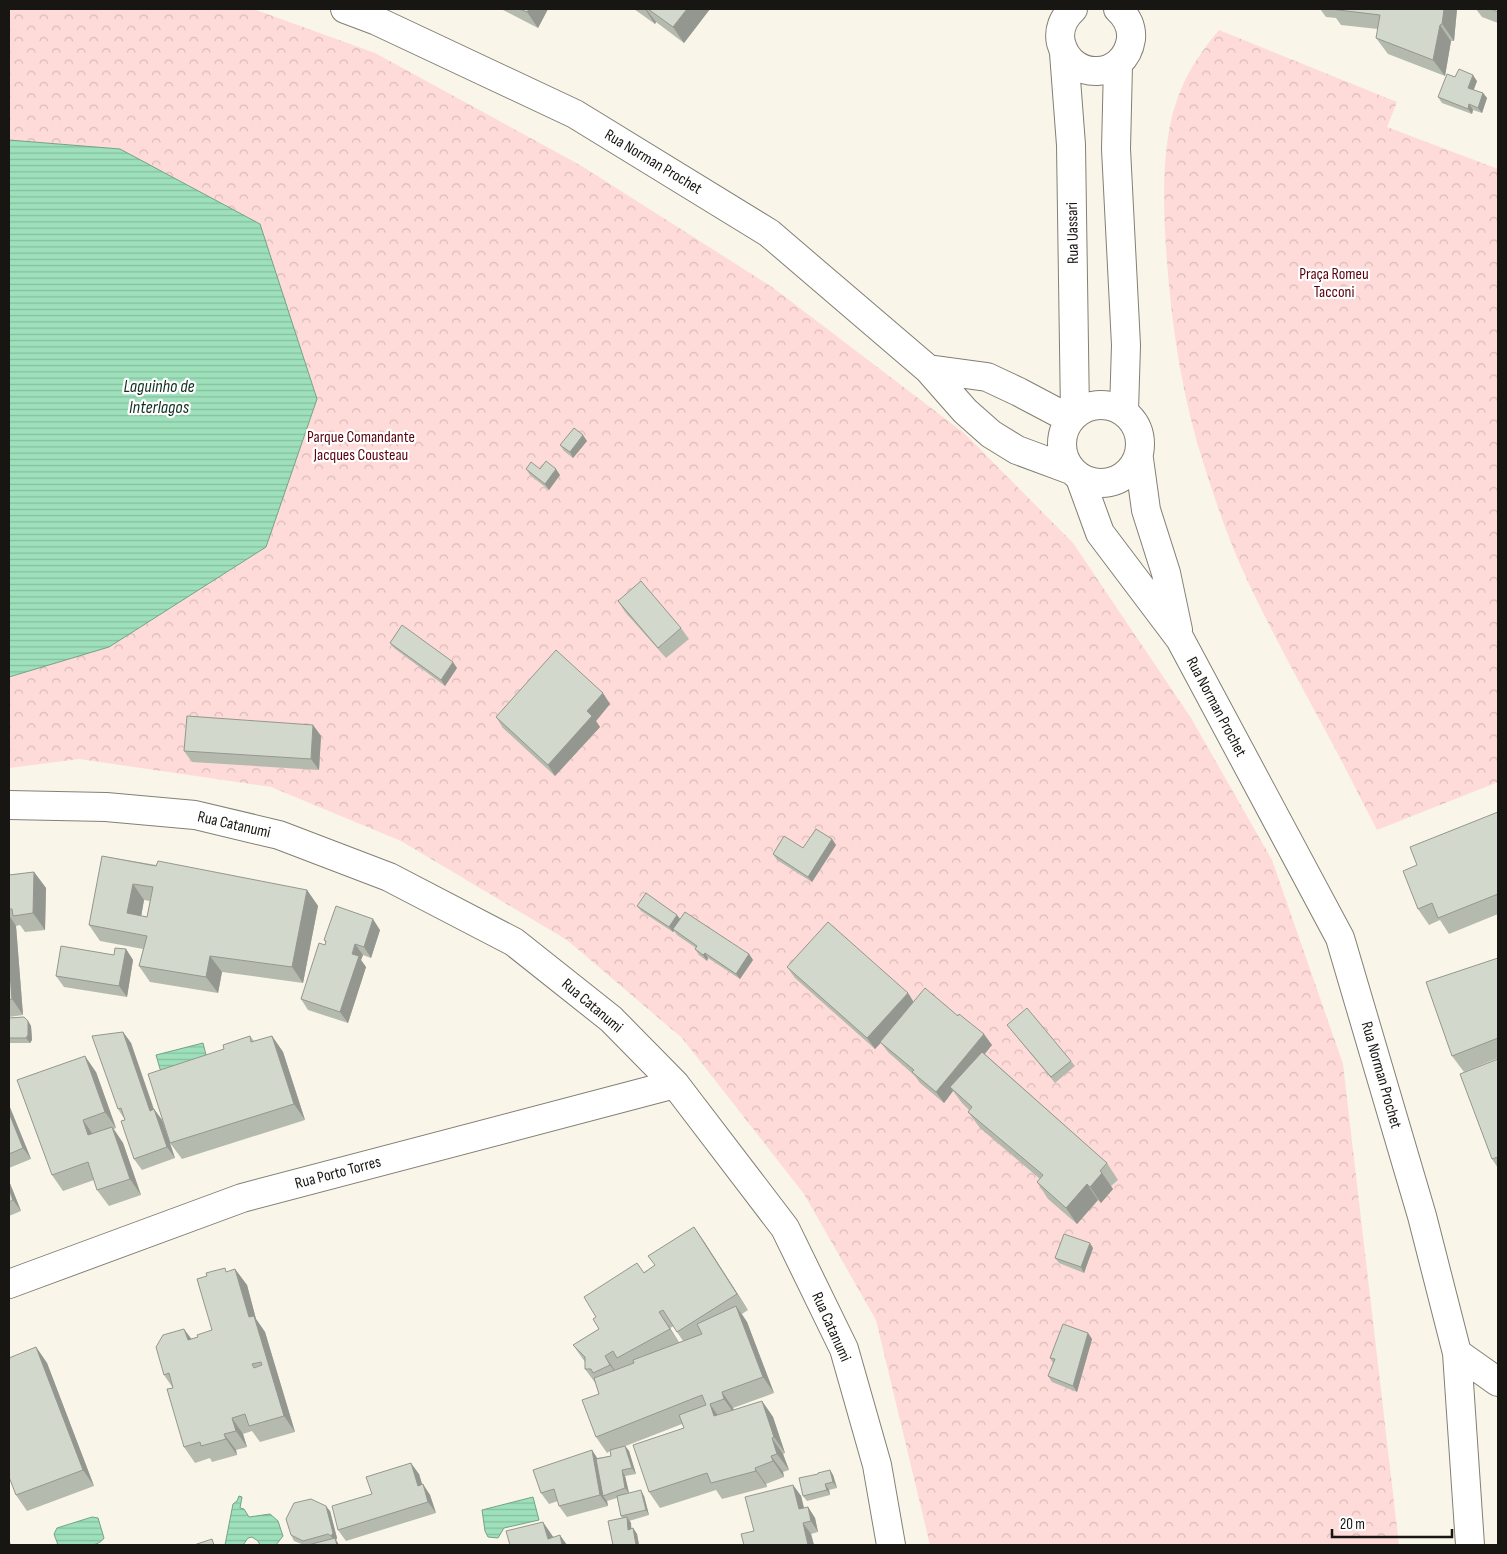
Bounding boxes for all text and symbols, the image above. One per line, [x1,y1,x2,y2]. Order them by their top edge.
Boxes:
street label: Rua Norman Prochet [601,125,705,199]
street label: Rua Uassari [1063,202,1083,264]
park label: Praça Romeu Tacconi [1299,265,1369,302]
water label: Laguinho de Interlagos [123,376,195,418]
park label: Parque Comandante Jacques Cousteau [307,428,415,465]
street label: Rua Norman Prochet [1182,654,1250,760]
street label: Rua Catanumi [196,807,272,843]
street label: Rua Catanumi [557,975,627,1037]
street label: Rua Norman Prochet [1357,1019,1405,1131]
street label: Rua Porto Torres [293,1152,383,1194]
street label: Rua Catanumi [807,1289,855,1365]
scale bar [1332,1506,1452,1538]
text: 20 m [1340,1515,1365,1534]

